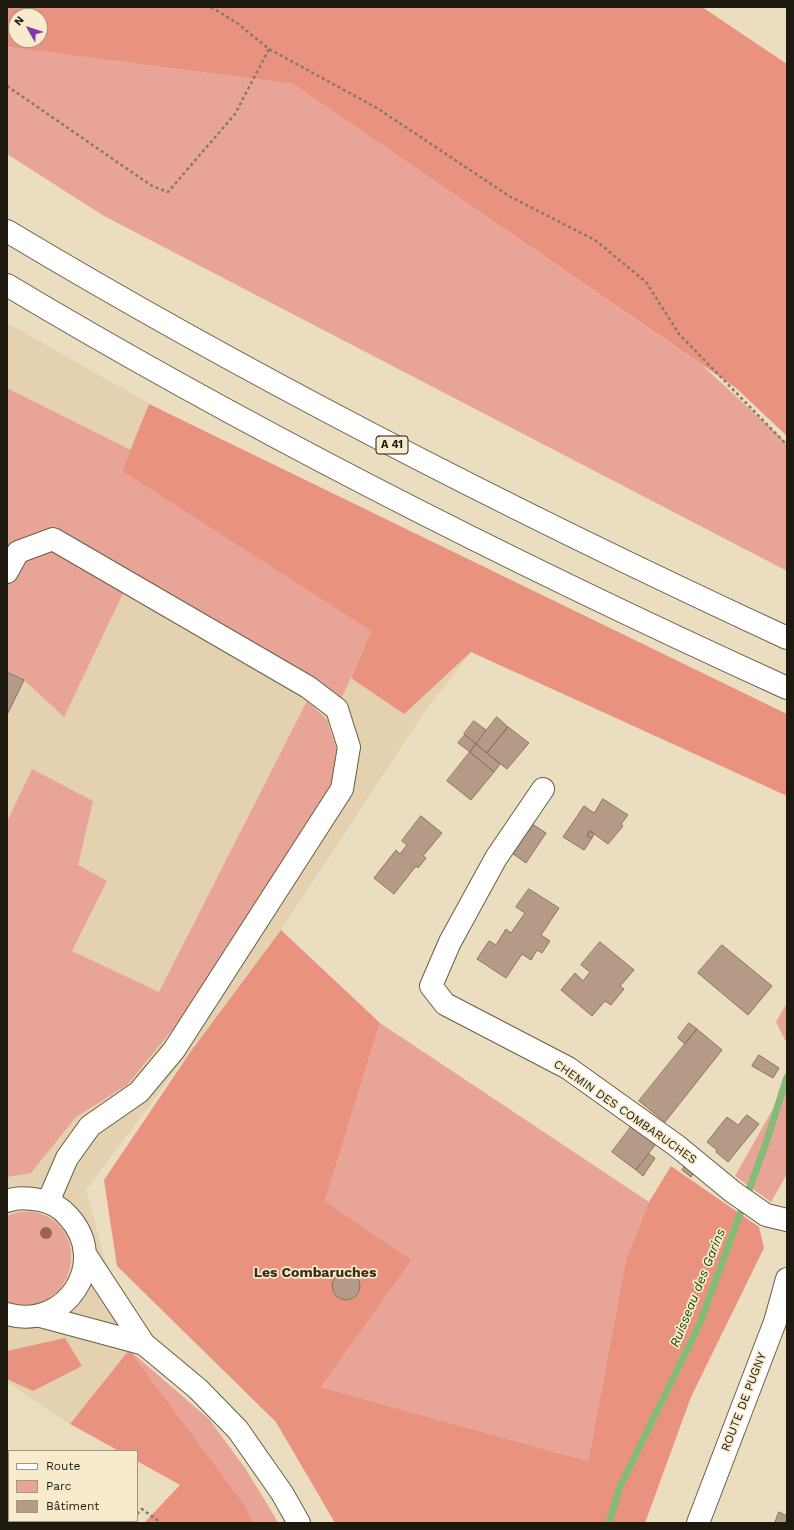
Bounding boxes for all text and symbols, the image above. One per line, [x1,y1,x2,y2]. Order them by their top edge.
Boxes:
north arrow [8,8,48,48]
text: N [11,14,27,28]
road number: A 41 [376,436,408,454]
street label: CHEMIN DES COMBARUCHES [551,1057,699,1167]
water label: Ruisseau des Garins [667,1226,729,1350]
district label: Les Combaruches [254,1265,376,1281]
street label: ROUTE DE PUGNY [718,1350,770,1454]
legend [8,1450,138,1522]
text: Route [46,1459,80,1473]
text: Parc [46,1479,72,1493]
text: Bâtiment [46,1499,99,1513]

